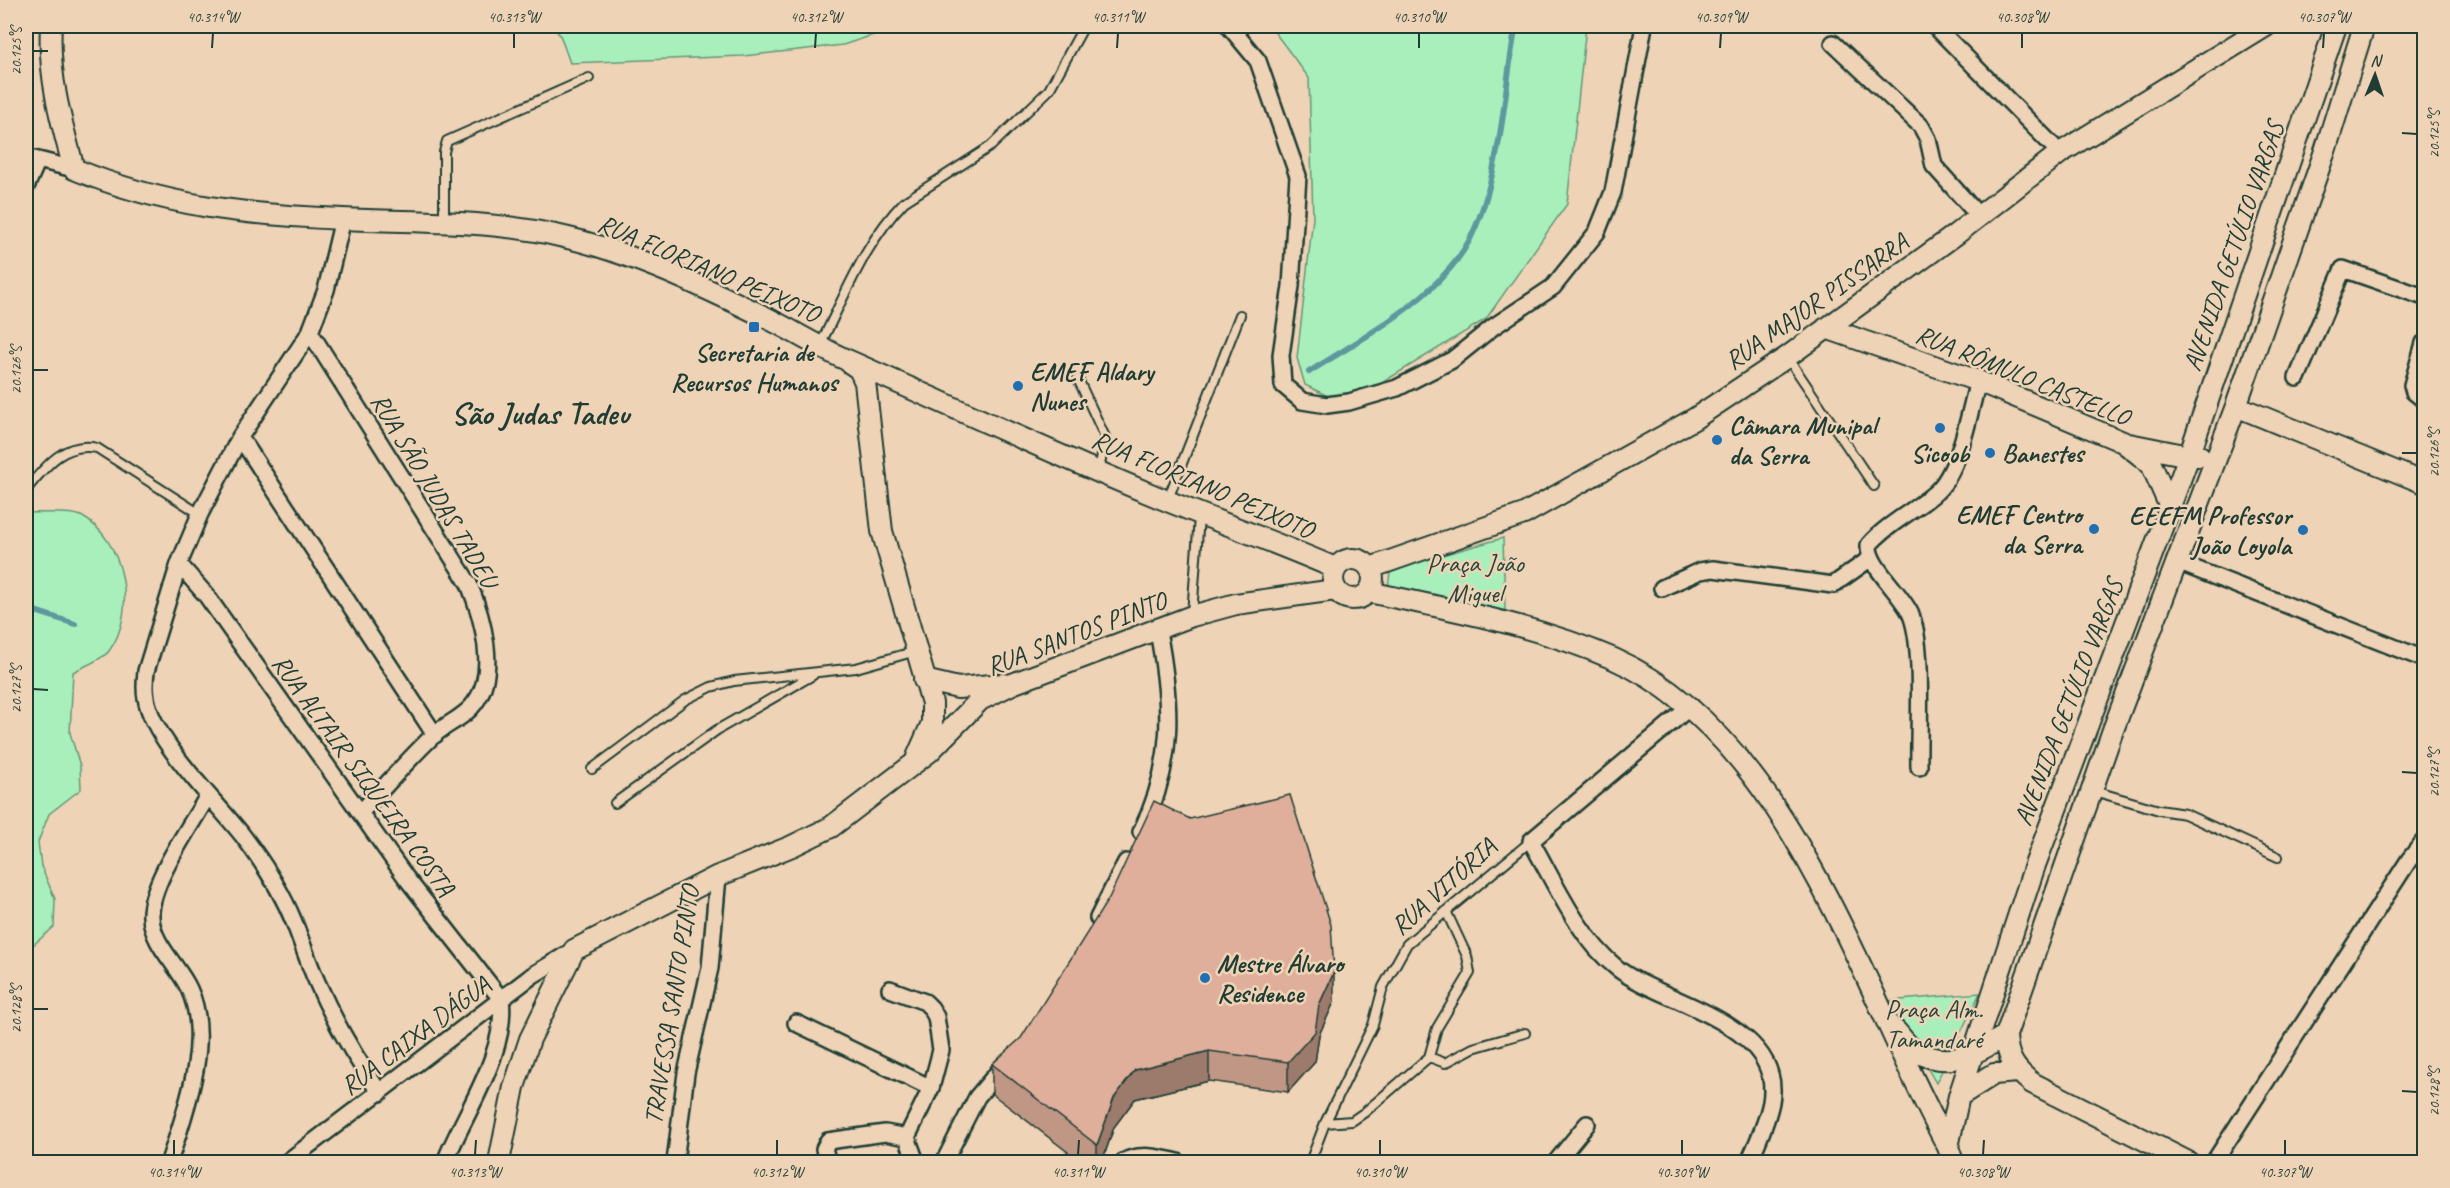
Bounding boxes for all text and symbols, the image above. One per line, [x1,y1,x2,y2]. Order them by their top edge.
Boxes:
text: 40.314°W [187,8,242,27]
text: 40.313°W [488,8,543,27]
text: 40.312°W [790,8,845,27]
text: 40.311°W [1092,8,1147,27]
text: 40.310°W [1393,8,1448,27]
text: 40.309°W [1695,8,1750,27]
text: 40.308°W [1996,8,2051,27]
text: 40.307°W [2298,8,2353,27]
text: 20.125°S [7,24,26,75]
north arrow [2345,45,2405,105]
text: N [2370,51,2384,71]
text: 20.125°S [2425,107,2444,158]
street label: AVENIDA GETÚLIO VARGAS [2175,114,2293,375]
street label: RUA FLORIANO PEIXOTO [593,207,828,331]
street label: RUA MAJOR PISSARRA [1718,225,1916,377]
street label: RUA RÔMULO CASTELLO [1911,317,2138,435]
marker: Secretaria de Recursos Humanos [747,320,761,334]
place label: Secretaria de Recursos Humanos [671,336,840,399]
text: 20.126°S [7,343,26,394]
place label: EMEF Aldary Nunes [1030,355,1157,418]
marker: EMEF Aldary Nunes [1011,379,1025,393]
street label: RUA SÃO JUDAS TADEU [363,387,508,597]
district label: São Judas Tadeu [451,393,632,434]
place label: Câmara Munipal da Serra [1729,409,1881,472]
marker: Sicoob [1933,421,1947,435]
street label: RUA FLORIANO PEIXOTO [1087,423,1322,547]
text: 20.126°S [2425,426,2444,477]
marker: Câmara Munipal da Serra [1710,433,1724,447]
place label: Sicoob [1911,437,1971,470]
place label: Banestes [2002,437,2086,470]
marker: Banestes [1983,446,1997,460]
place label: EMEF Centro da Serra [1956,498,2085,561]
place label: EEEFM Professor João Loyola [2129,499,2294,562]
marker: EMEF Centro da Serra [2087,522,2101,536]
marker: EEEFM Professor João Loyola [2296,523,2310,537]
park label: Praça João Miguel [1426,547,1525,610]
street label: AVENIDA GETÚLIO VARGAS [2006,571,2132,830]
street label: RUA SANTOS PINTO [981,583,1174,683]
street label: RUA ALTAIR SIQUEIRA COSTA [265,648,463,903]
text: 20.127°S [7,662,26,713]
text: 20.127°S [2425,746,2444,797]
street label: RUA VITÓRIA [1384,830,1504,942]
street label: TRAVESSA SANTO PINTO [636,880,707,1127]
place label: Mestre Álvaro Residence [1217,947,1346,1010]
street label: RUA CAIXA DÁGUA [334,968,497,1102]
marker: Mestre Álvaro Residence [1198,971,1212,985]
text: 20.128°S [7,982,26,1033]
park label: Praça Alm. Tamandaré [1885,993,1986,1056]
text: 20.128°S [2425,1065,2444,1116]
text: 40.314°W [148,1163,203,1182]
text: 40.313°W [449,1163,504,1182]
text: 40.312°W [751,1163,806,1182]
text: 40.311°W [1052,1163,1107,1182]
text: 40.310°W [1354,1163,1409,1182]
text: 40.309°W [1656,1163,1711,1182]
text: 40.308°W [1957,1163,2012,1182]
text: 40.307°W [2259,1163,2314,1182]

